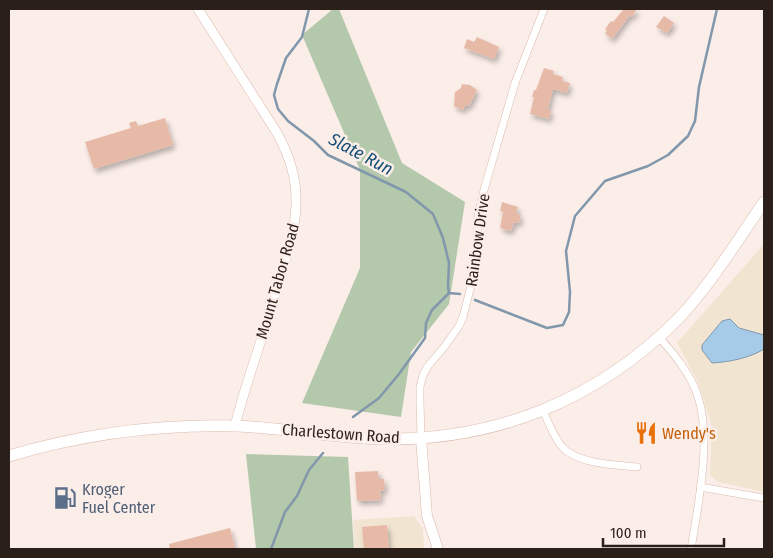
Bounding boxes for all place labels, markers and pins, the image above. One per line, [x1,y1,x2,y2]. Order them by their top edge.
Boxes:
restaurant icon: Wendy's [633,420,659,446]
place label: Wendy's [662,424,716,443]
place label: Kroger Fuel Center [82,480,156,517]
fuel station icon: Kroger Fuel Center [52,485,78,511]

